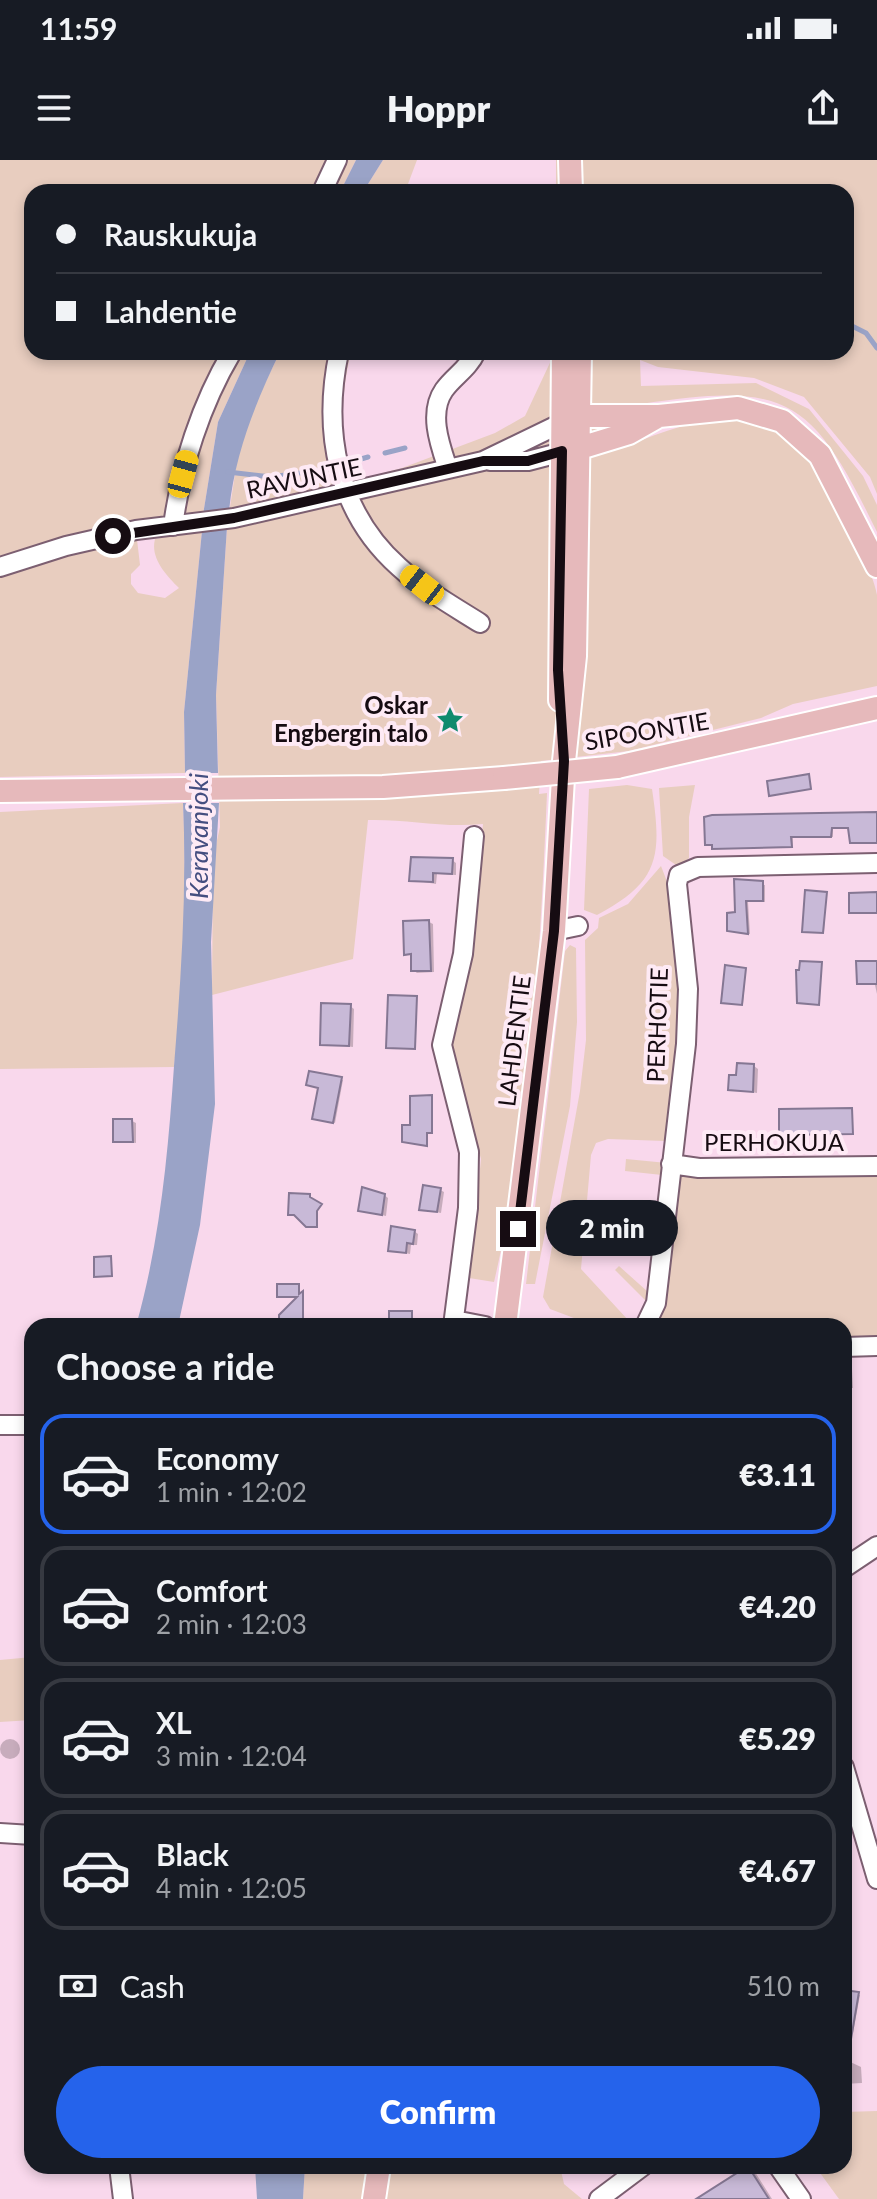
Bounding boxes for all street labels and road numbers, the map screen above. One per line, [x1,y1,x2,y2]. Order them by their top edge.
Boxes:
street label: RAVUNTIE [243,451,364,504]
street label: SIPOONTIE [582,705,711,756]
street label: PERHOTIE [640,967,673,1083]
street label: LAHDENTIE [491,973,536,1108]
street label: PERHOKUJA [704,1127,845,1156]

